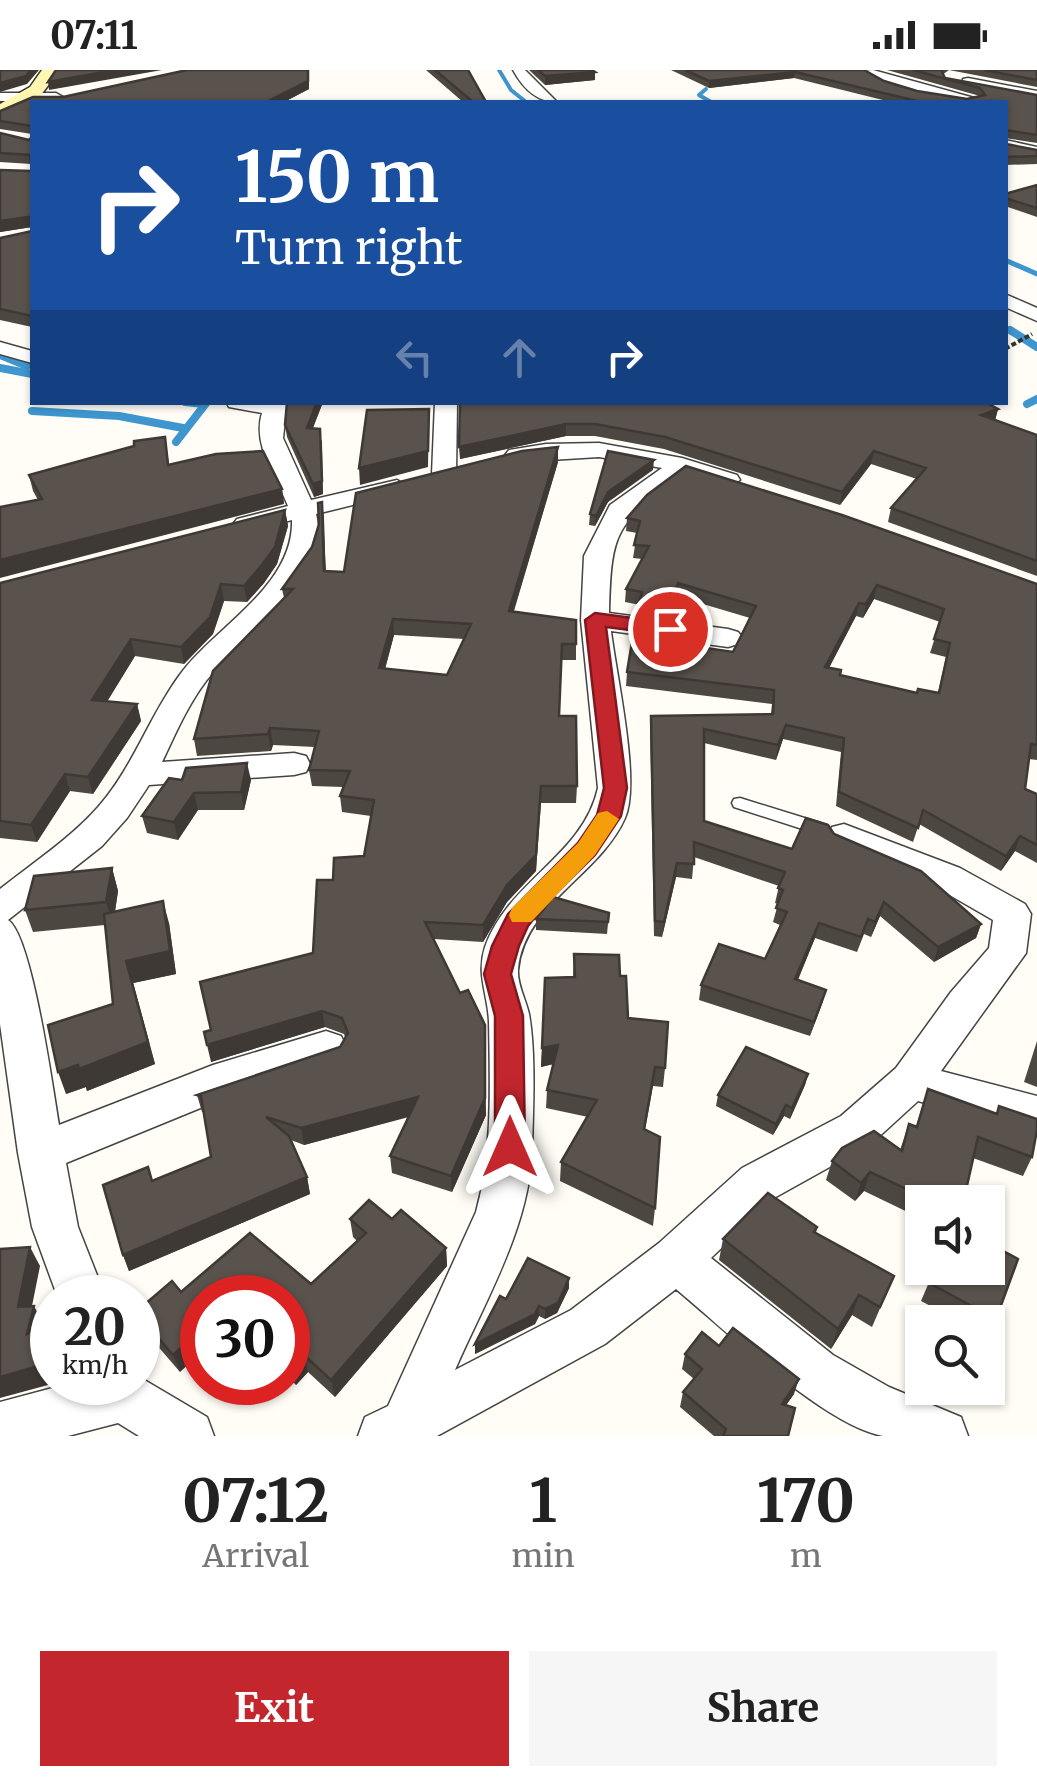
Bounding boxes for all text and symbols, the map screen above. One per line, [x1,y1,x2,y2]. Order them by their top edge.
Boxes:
text: 07:11 [50,12,138,59]
text: 150 m [235,133,439,221]
icon: right [70,140,200,270]
text: Turn right [235,220,463,276]
icon: left [387,330,442,385]
icon: ahead [492,330,547,385]
icon: right [597,330,652,385]
pin [628,587,713,672]
icon: arrive [643,602,698,657]
position arrow [458,1095,562,1199]
map controls [905,1185,1005,1405]
button: sound [905,1185,1005,1285]
speed limit sign: 30 [180,1275,310,1405]
text: 20 [64,1296,126,1359]
button: search [905,1305,1005,1405]
text: km/h [62,1349,128,1381]
text: 07:12 [182,1463,329,1538]
text: 1 [529,1463,557,1538]
text: 170 [757,1463,855,1538]
text: Arrival [202,1536,309,1576]
text: min [511,1536,575,1576]
text: m [790,1536,822,1576]
button: Exit [40,1651,509,1766]
button: Share [529,1651,997,1766]

